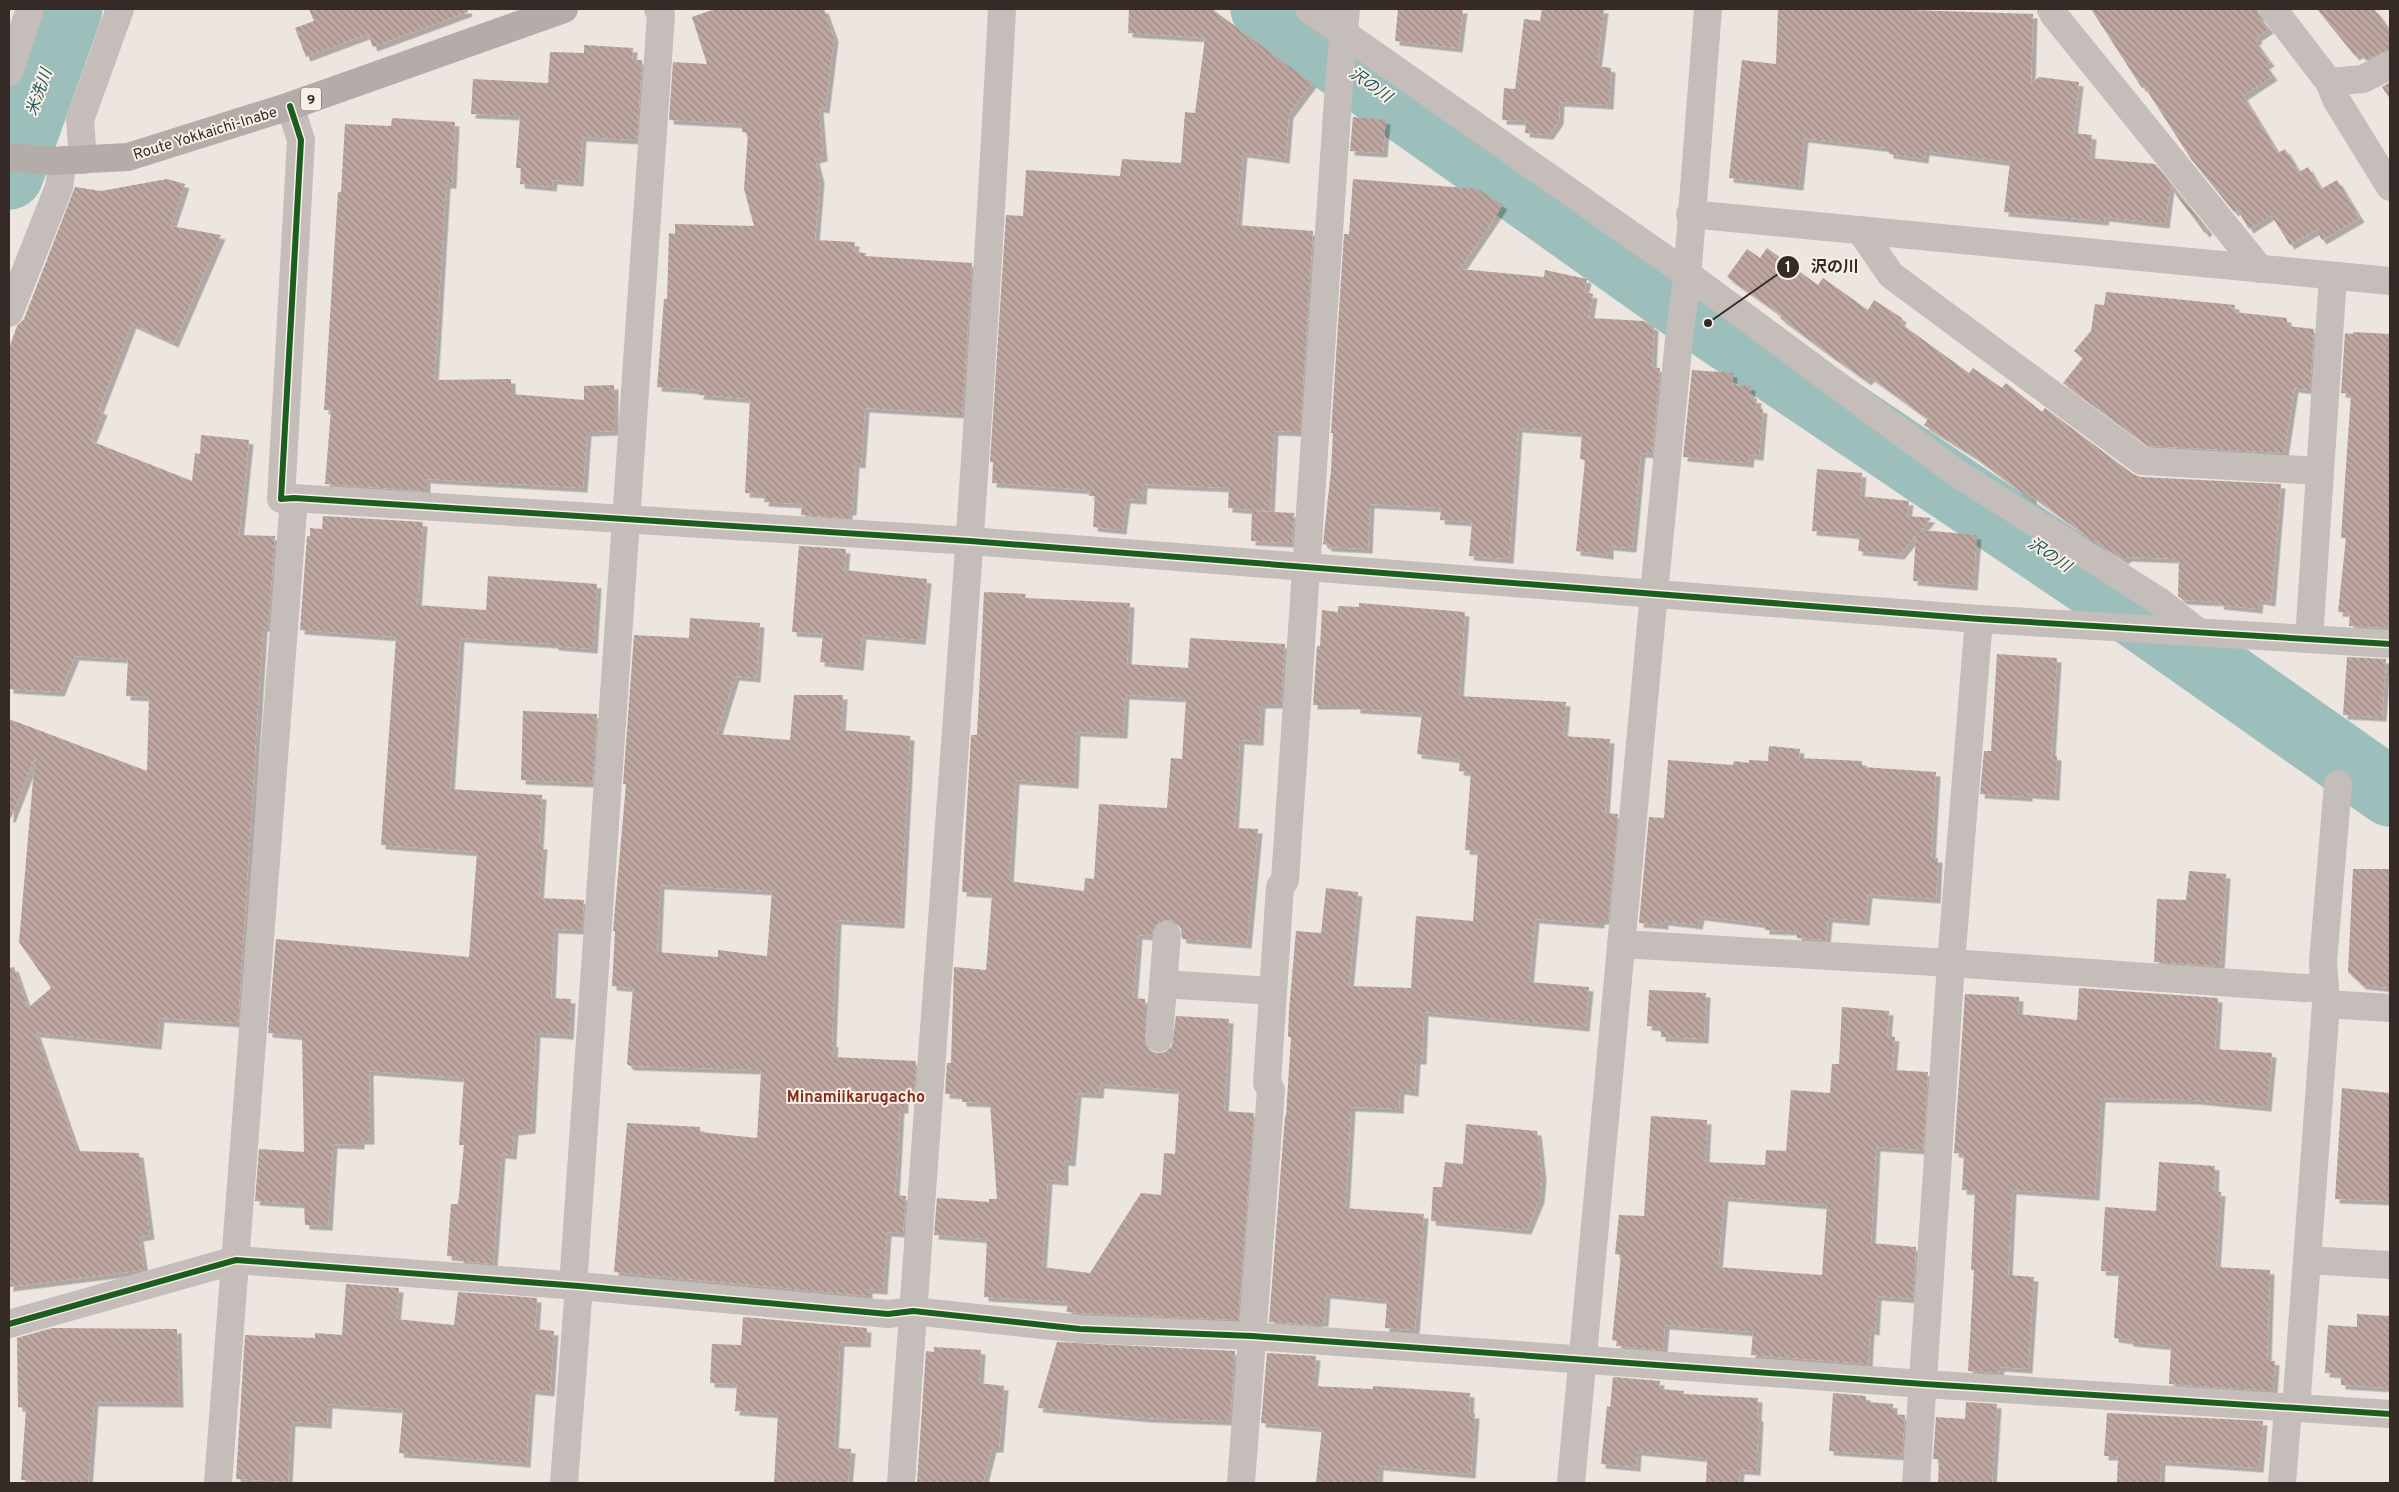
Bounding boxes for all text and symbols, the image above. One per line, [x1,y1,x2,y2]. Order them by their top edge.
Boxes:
water label: 沢の川 [1344,64,1397,109]
water label: 米洗川 [22,65,58,119]
road number: 9 [301,88,321,110]
street label: Route Yokkaichi-Inabe [131,103,280,165]
callout: 沢の川 [1776,251,1869,282]
text: 沢の川 [1811,258,1859,278]
text: 1 [1785,259,1791,278]
water label: 沢の川 [2023,534,2076,578]
district label: Minamiikarugacho [787,1088,925,1108]

